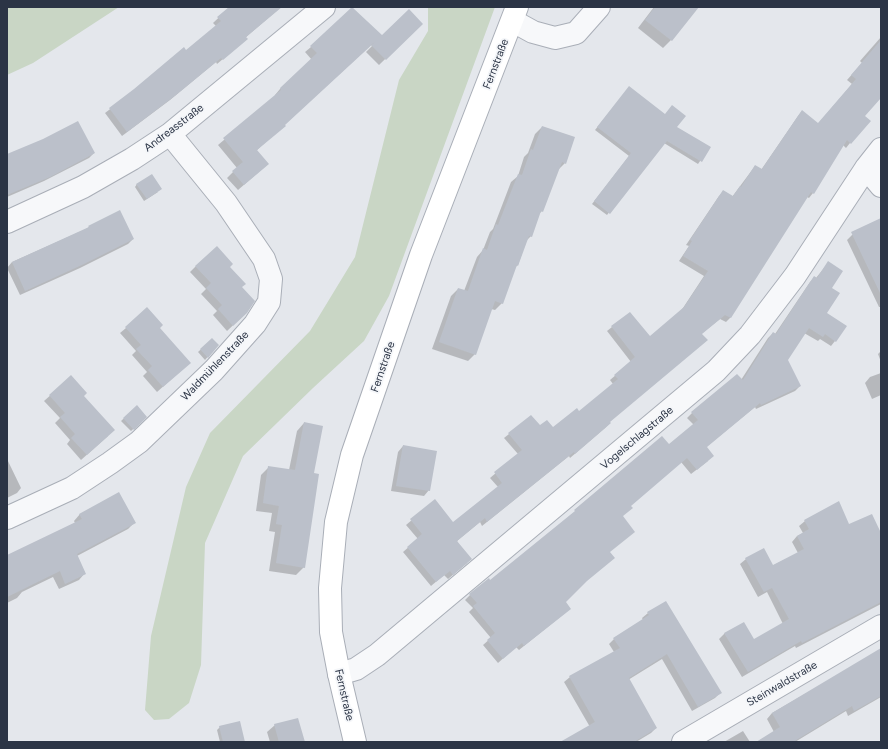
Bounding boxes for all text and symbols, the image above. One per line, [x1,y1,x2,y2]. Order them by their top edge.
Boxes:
street label: Fernstraße [480,37,512,91]
street label: Andreasstraße [142,101,206,155]
street label: Waldmühlenstraße [178,328,252,404]
street label: Fernstraße [368,340,398,394]
street label: Vogelschlagstraße [598,404,676,472]
street label: Steinwaldstraße [744,658,820,710]
street label: Fernstraße [332,668,356,722]

